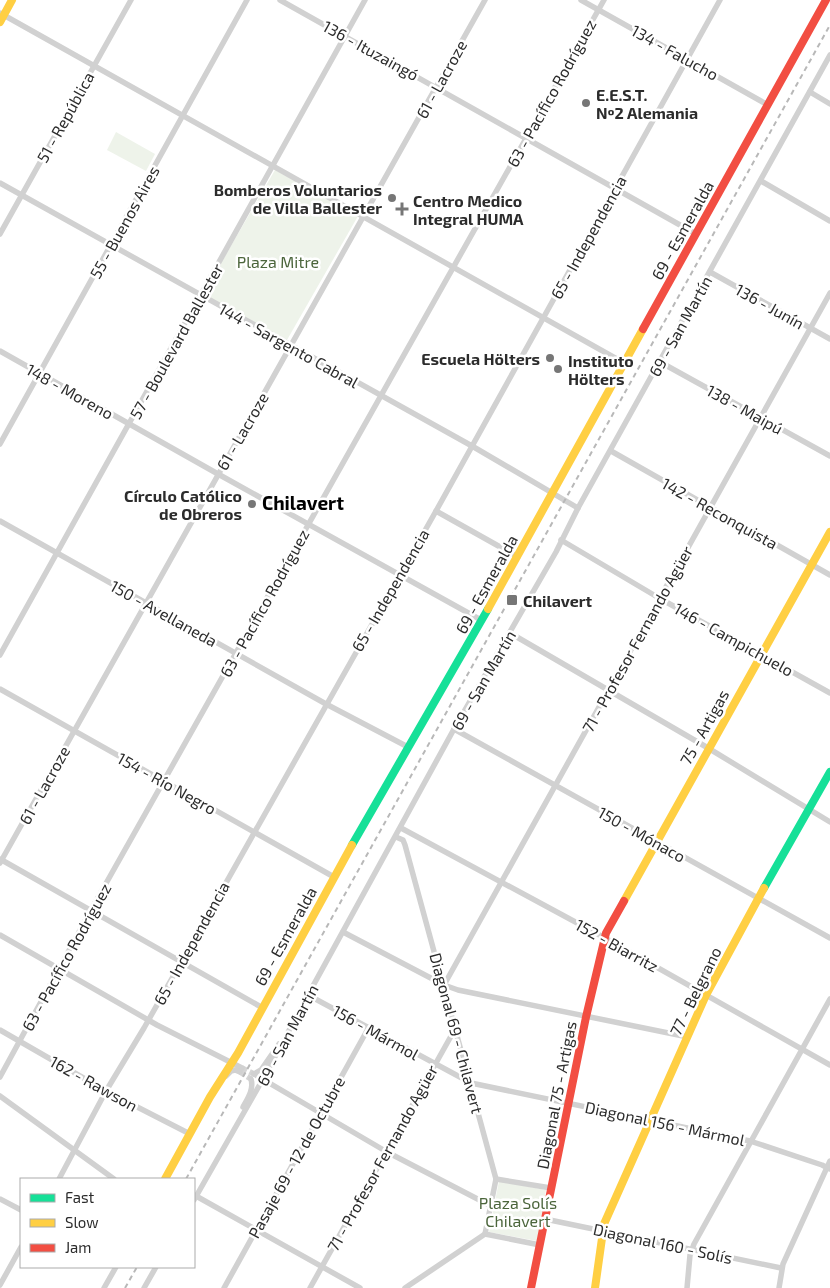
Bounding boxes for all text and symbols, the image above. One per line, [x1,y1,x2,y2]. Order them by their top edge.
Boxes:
street label: 136 - Ituzaingó [320,16,422,84]
street label: 63 - Pacífico Rodríguez [503,16,599,170]
street label: 134 - Falucho [628,20,722,84]
street label: 61 - Lacroze [412,36,470,122]
street label: 51 - República [32,68,98,166]
place label: E.E.S.T. Nº2 Alemania [596,85,698,122]
marker: E.E.S.T. Nº2 Alemania [580,97,592,109]
street label: 55 - Buenos Aires [85,162,163,282]
street label: 65 - Independencia [546,172,630,302]
street label: 69 - Esmeralda [647,177,717,283]
place label: Bomberos Voluntarios de Villa Ballester [214,180,382,217]
place label: Centro Medico Integral HUMA [413,191,524,228]
marker: Bomberos Voluntarios de Villa Ballester [386,192,398,204]
marker: Centro Medico Integral HUMA [395,202,409,216]
park label: Plaza Mitre [237,252,319,271]
street label: 57 - Boulevard Ballester [125,259,227,422]
street label: 69 - San Martín [645,272,715,380]
street label: 136 - Junín [732,279,808,333]
street label: 144 - Sargento Cabral [216,299,362,391]
place label: Escuela Hölters [421,349,540,368]
place label: Instituto Hölters [568,351,634,388]
marker: Escuela Hölters [544,352,556,364]
street label: 148 - Moreno [23,359,117,423]
marker: Instituto Hölters [552,363,564,375]
street label: 138 - Maipú [703,380,787,438]
street label: 61 - Lacroze [212,389,272,473]
street label: 142 - Reconquista [659,473,781,553]
place label: Círculo Católico de Obreros [124,486,242,523]
district label: Chilavert [262,491,344,514]
marker: Círculo Católico de Obreros [246,498,258,510]
street label: 65 - Independencia [347,525,433,655]
street label: 63 - Pacífico Rodríguez [216,526,312,680]
street label: 69 - Esmeralda [451,531,521,637]
street label: 71 - Profesor Fernando Agüer [578,542,697,736]
street label: 150 - Avellaneda [107,576,221,650]
place label: Chilavert [523,591,593,610]
marker: Chilavert [505,593,519,607]
street label: 146 - Campichuelo [671,598,797,680]
street label: 69 - San Martín [447,627,519,733]
street label: 75 - Artigas [676,686,732,768]
street label: 61 - Lacroze [15,742,73,828]
street label: 154 - Río Negro [114,748,220,818]
street label: 150 - Mónaco [595,802,689,866]
street label: 65 - Independencia [149,878,233,1008]
street label: 63 - Pacífico Rodríguez [18,880,114,1034]
street label: 69 - Esmeralda [250,883,320,989]
street label: 152 - Biarritz [572,914,662,976]
street label: 77 - Belgrano [665,943,725,1039]
street label: Diagonal 69 - Chilavert [426,951,488,1115]
street label: 69 - San Martín [252,981,322,1089]
street label: 156 - Mármol [330,1001,423,1064]
street label: Diagonal 75 - Artigas [532,1019,580,1171]
street label: 162 - Rawson [47,1051,141,1115]
street label: 71 - Profesor Fernando Agüer [323,1061,442,1255]
street label: Pasaje 69 - 12 de Octubre [244,1073,349,1242]
street label: Diagonal 156 - Mármol [583,1097,747,1149]
legend [20,1178,195,1268]
text: Fast [65,1188,95,1206]
park label: Plaza Solís Chilavert [479,1193,557,1230]
text: Slow [65,1213,99,1231]
street label: Diagonal 160 - Solís [592,1219,734,1267]
text: Jam [65,1238,91,1256]

